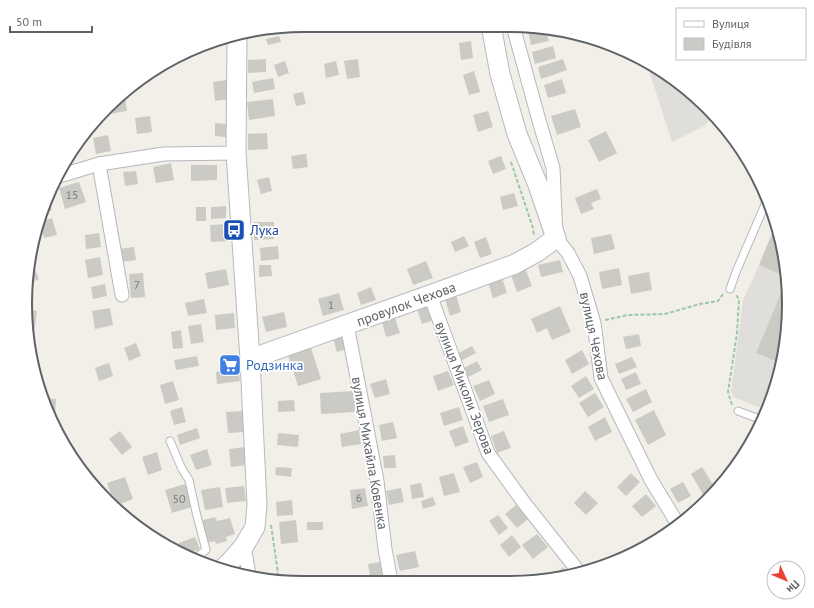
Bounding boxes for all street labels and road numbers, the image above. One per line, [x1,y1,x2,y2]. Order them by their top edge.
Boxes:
street label: провулок Чехова [354,278,458,330]
street label: вулиця Чехова [576,290,612,382]
street label: вулиця Миколи Зерова [431,319,499,457]
street label: вулиця Михайла Ковенка [348,375,392,531]

